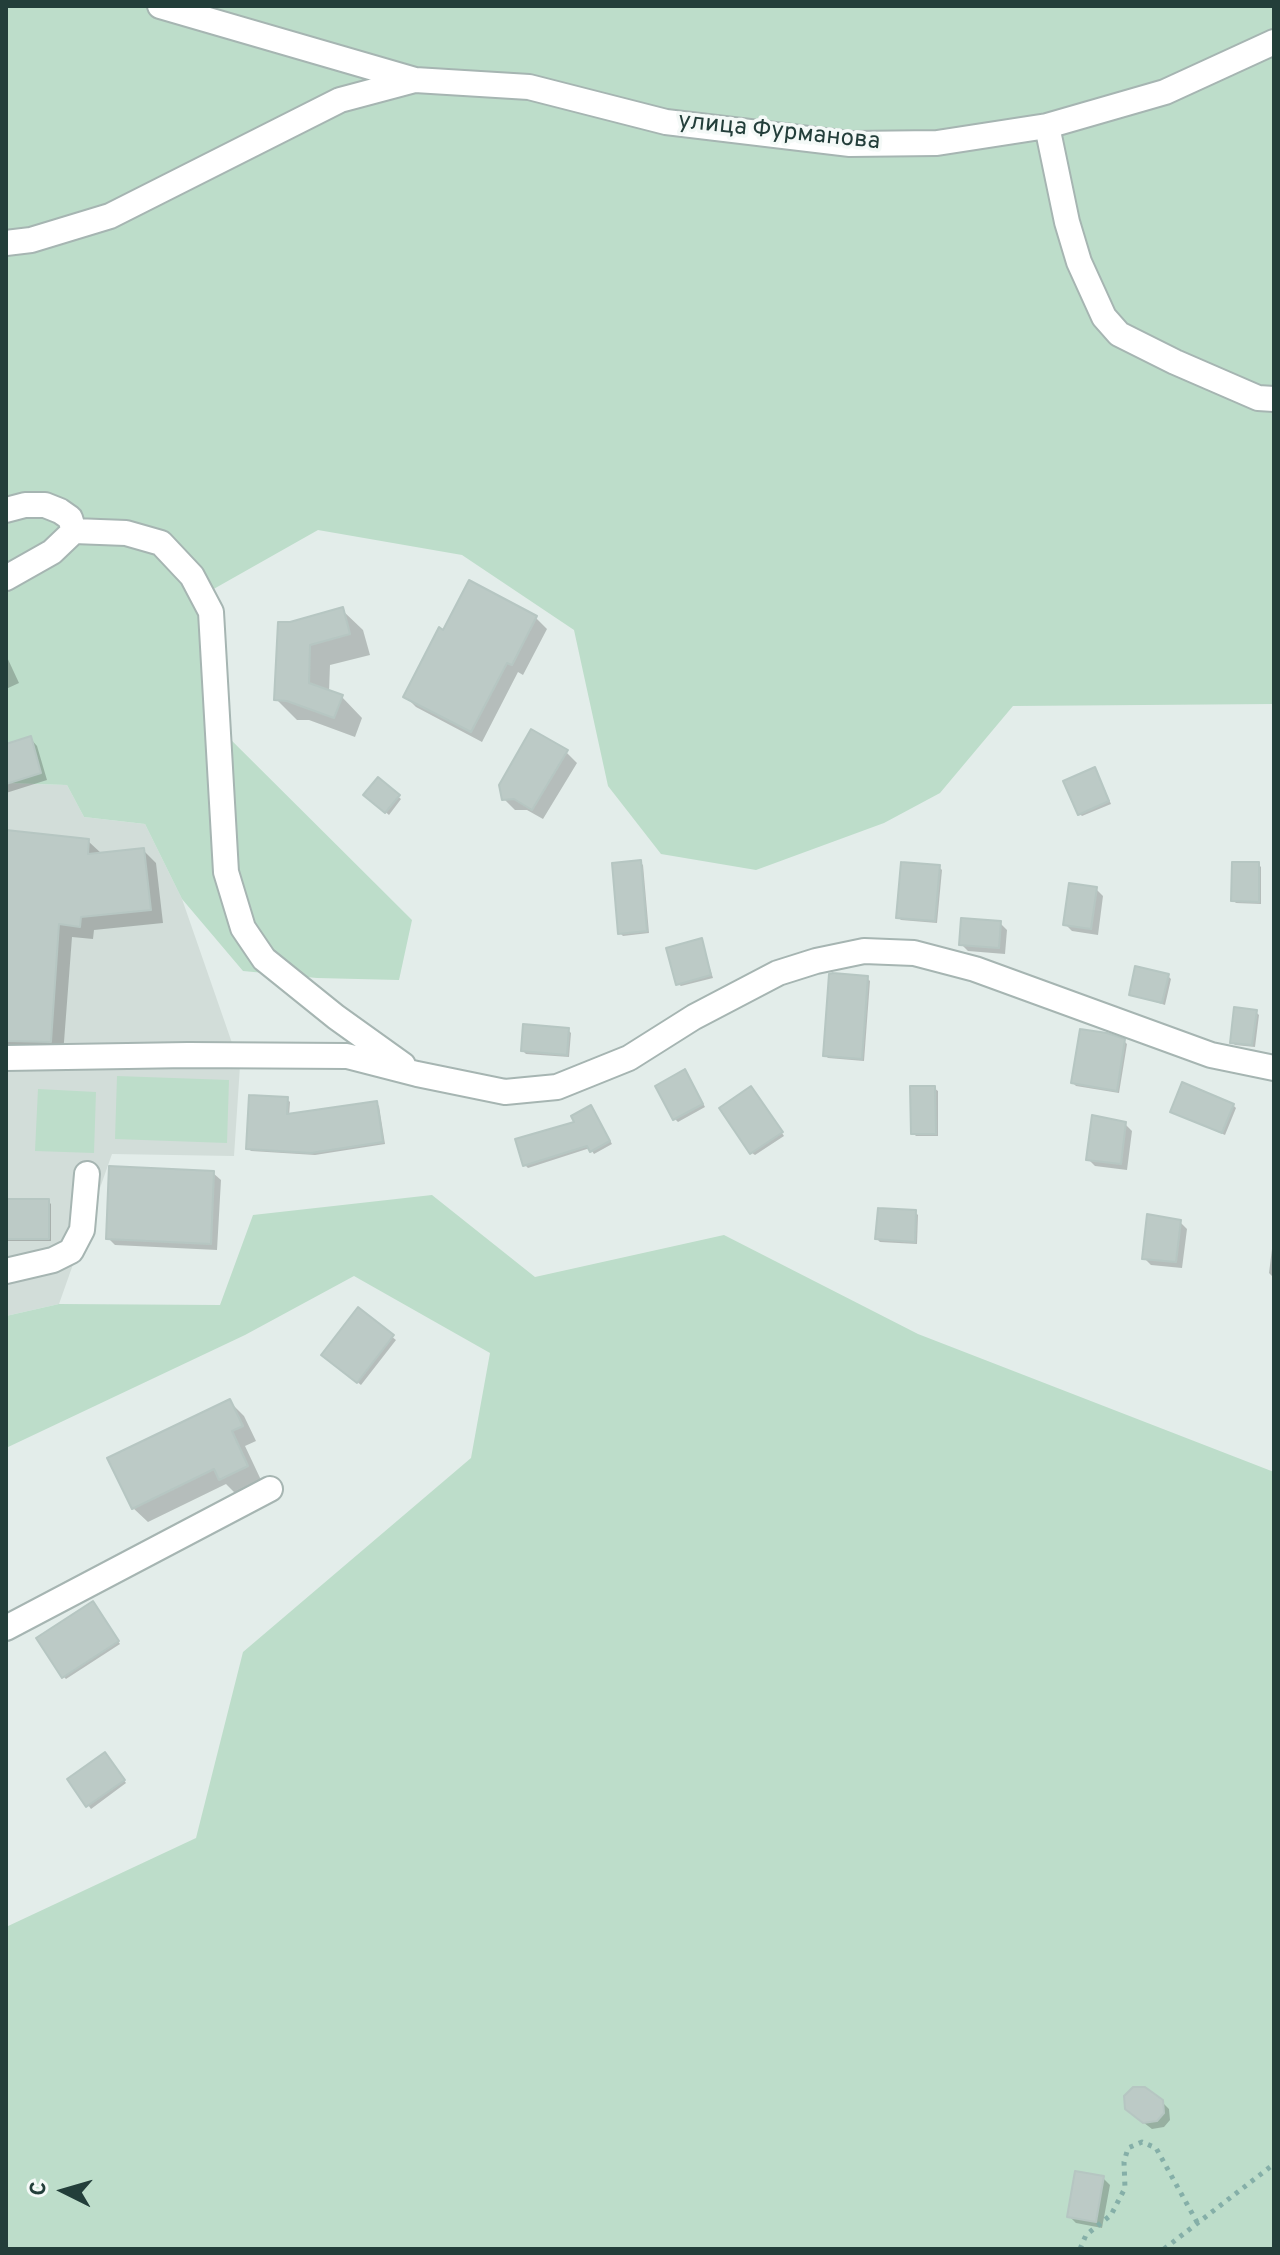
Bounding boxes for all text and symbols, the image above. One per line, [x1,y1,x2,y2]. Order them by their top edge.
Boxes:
street label: улица Фурманова [676,108,882,158]
north arrow [24,2151,104,2231]
text: С [26,2181,54,2197]

